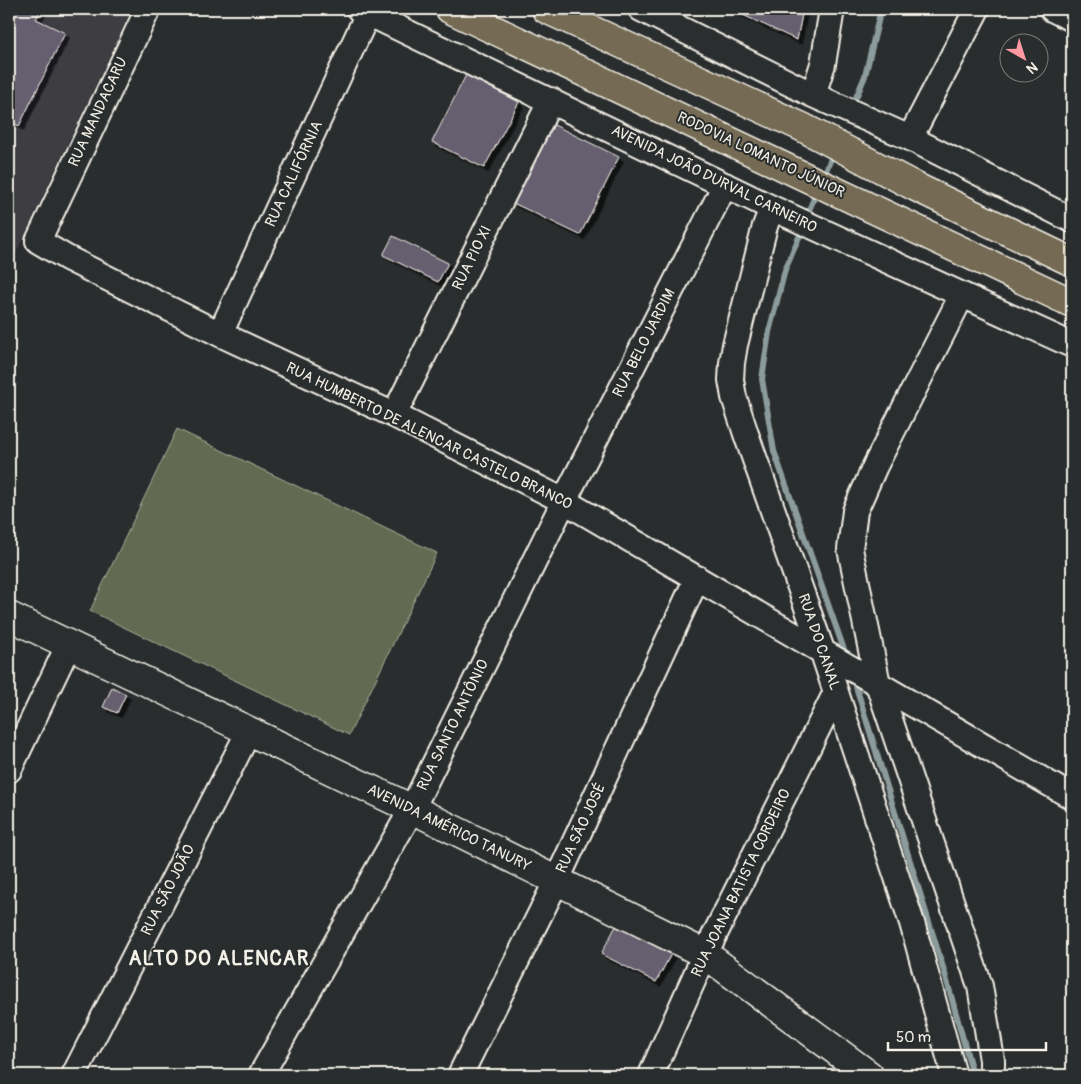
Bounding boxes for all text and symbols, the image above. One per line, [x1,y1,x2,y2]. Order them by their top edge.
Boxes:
north arrow [998,32,1048,82]
street label: RUA MANDACARU [64,54,132,170]
text: N [1023,58,1041,77]
street label: RODOVIA LOMANTO JÚNIOR [674,108,848,202]
street label: RUA CALIFÓRNIA [261,118,327,230]
street label: AVENIDA JOÃO DURVAL CARNEIRO [608,121,820,237]
street label: RUA PIO XI [448,223,496,293]
street label: RUA BELO JARDIM [608,285,680,400]
street label: RUA HUMBERTO DE ALENCAR CASTELO BRANCO [283,358,575,514]
street label: RUA DO CANAL [794,591,844,693]
street label: RUA SANTO ANTÔNIO [413,656,493,794]
street label: AVENIDA AMÉRICO TANURY [364,780,534,876]
street label: RUA SÃO JOSÉ [552,780,610,876]
street label: RUA JOANA BATISTA CORDEIRO [687,786,795,980]
street label: RUA SÃO JOÃO [137,841,199,939]
district label: ALTO DO ALENCAR [129,946,309,971]
scale bar [888,1019,1046,1051]
text: 50 m [896,1028,931,1047]

